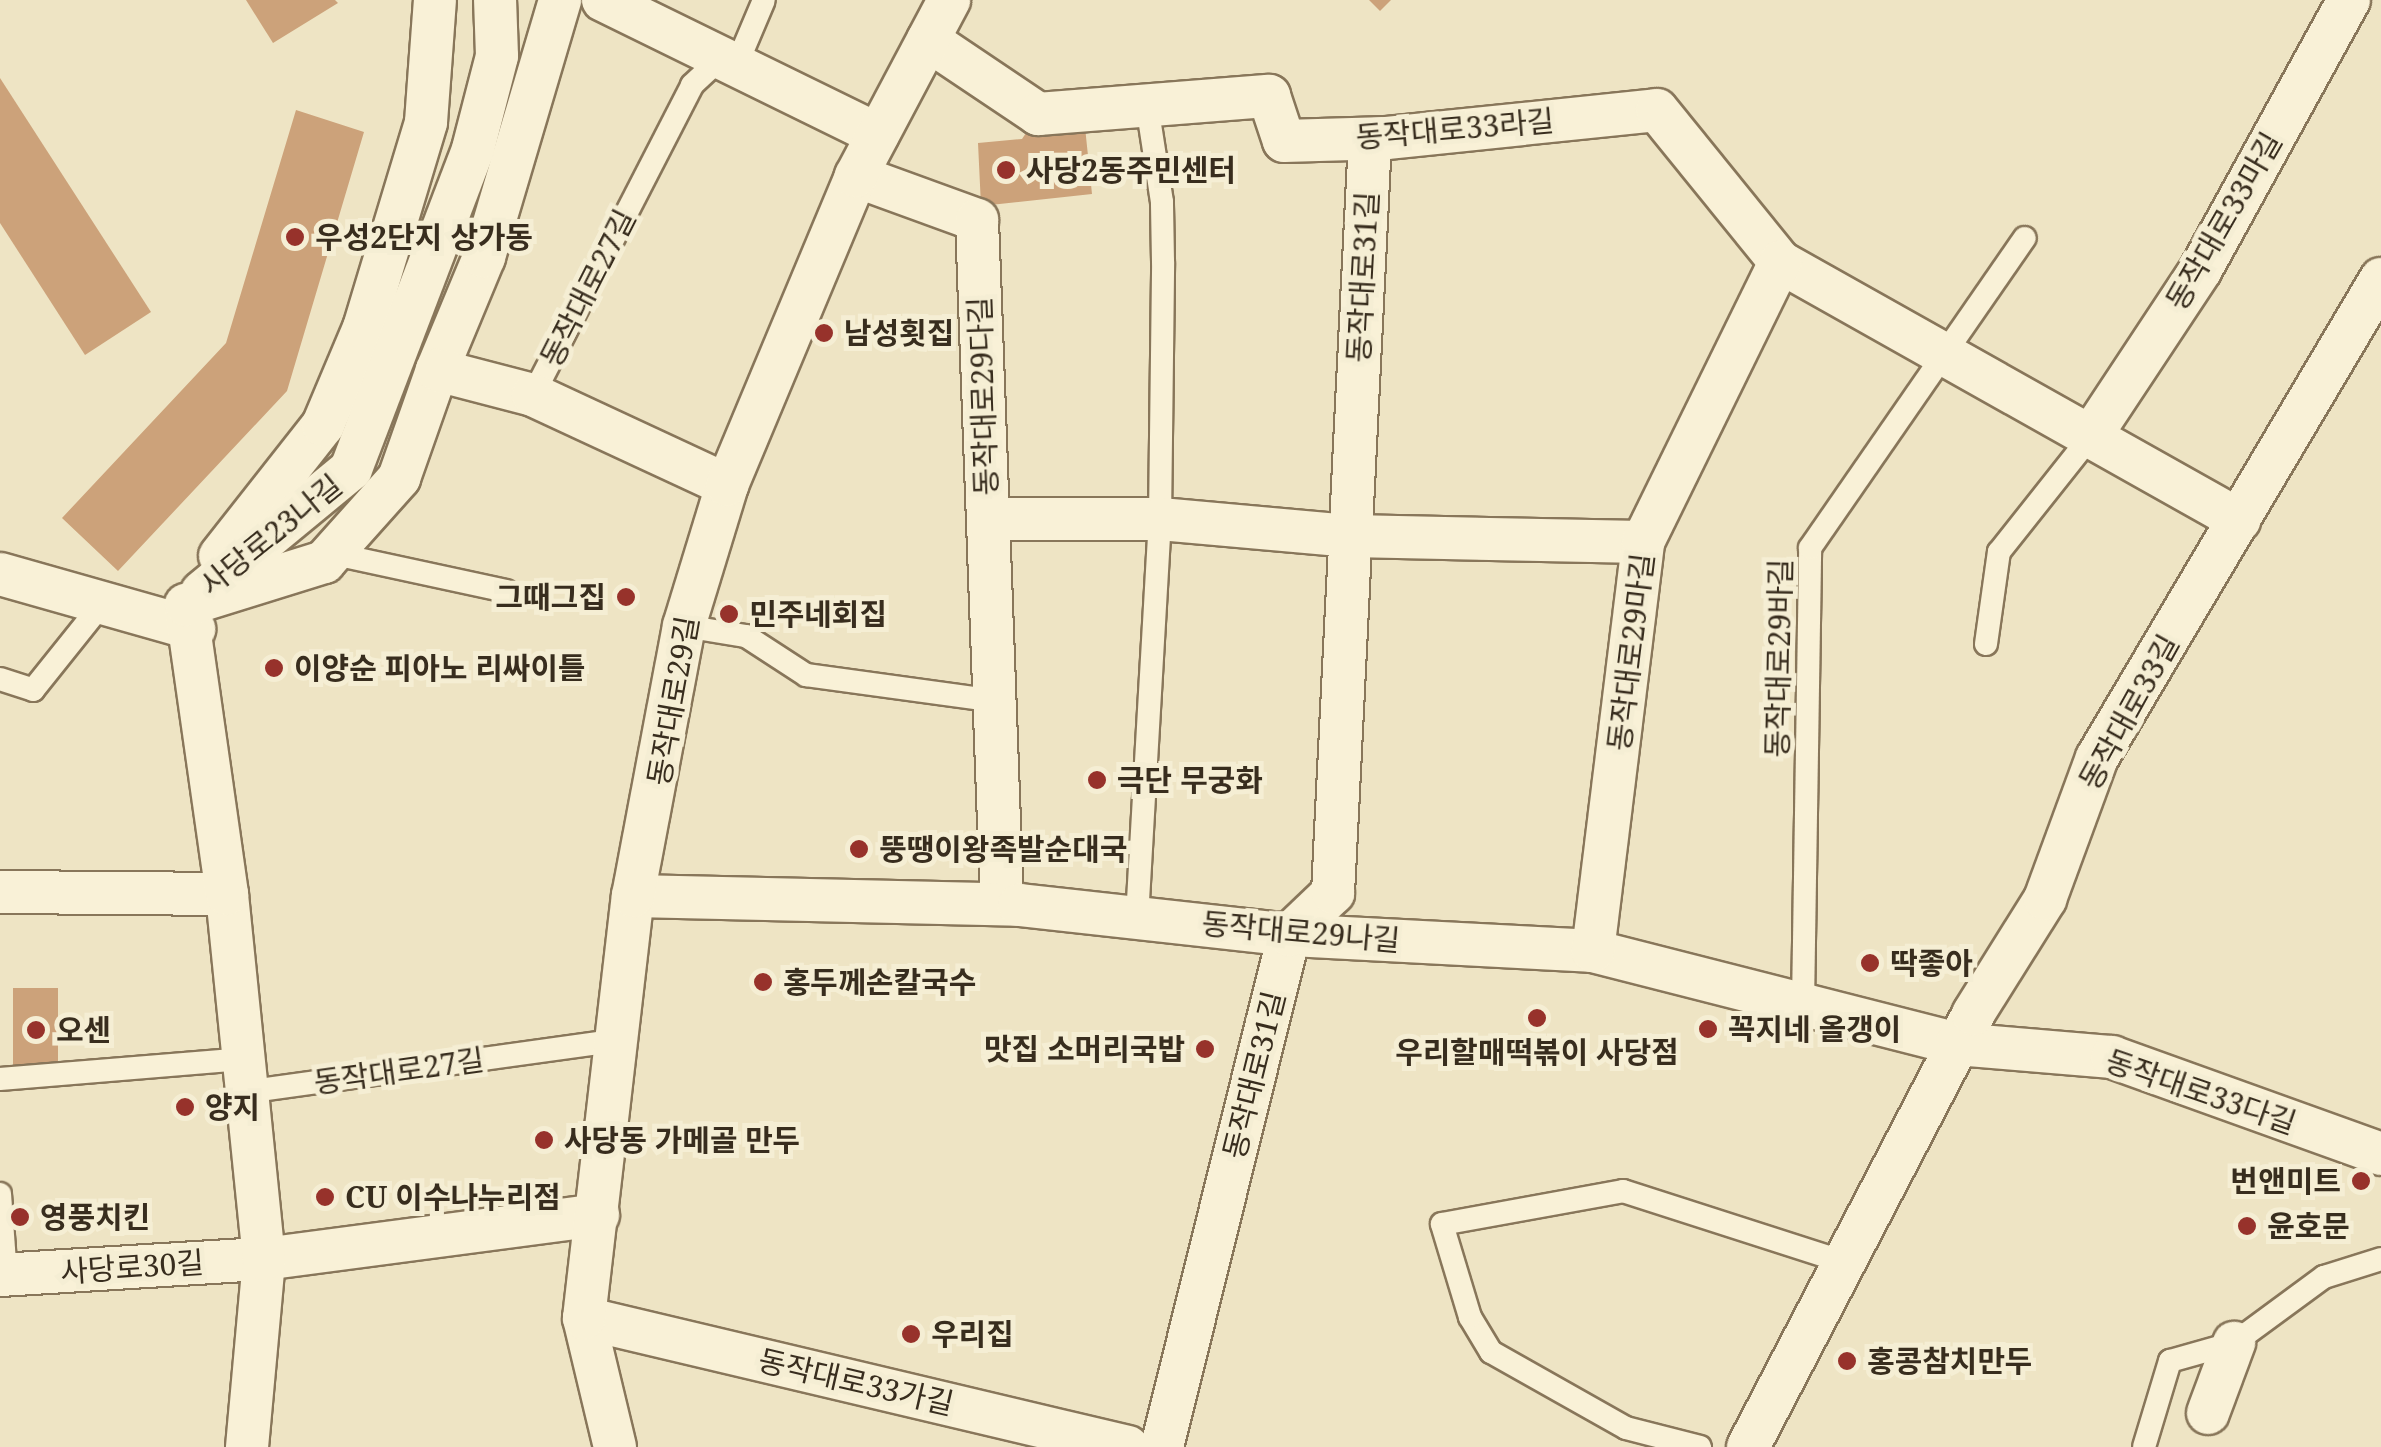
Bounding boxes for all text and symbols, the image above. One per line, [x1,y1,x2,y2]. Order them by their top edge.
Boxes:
street label: 동작대로33라길 [1354,102,1556,156]
street label: 동작대로33마길 [2159,126,2289,316]
place label: 사당2동주민센터 [1026,152,1236,188]
marker: 사당2동주민센터 [995,159,1017,181]
street label: 동작대로31길 [1341,190,1385,364]
street label: 동작대로27길 [533,203,643,373]
place label: 우성2단지 상가동 [315,219,533,255]
marker: 우성2단지 상가동 [284,226,306,248]
street label: 동작대로29다길 [962,296,1004,496]
place label: 남성횟집 [844,315,954,351]
marker: 남성횟집 [813,322,835,344]
street label: 사당로23나길 [193,467,349,603]
street label: 동작대로29마길 [1601,551,1661,753]
street label: 동작대로29바길 [1759,558,1799,758]
place label: 그때그집 [496,579,606,615]
marker: 그때그집 [615,586,637,608]
place label: 민주네회집 [749,596,887,632]
marker: 민주네회집 [718,603,740,625]
street label: 동작대로29길 [640,613,706,789]
street label: 동작대로33길 [2072,628,2186,796]
place label: 이양순 피아노 리싸이틀 [294,650,586,686]
marker: 이양순 피아노 리싸이틀 [263,657,285,679]
place label: 극단 무궁화 [1117,762,1263,798]
marker: 극단 무궁화 [1086,769,1108,791]
place label: 뚱땡이왕족발순대국 [879,831,1127,867]
marker: 뚱땡이왕족발순대국 [848,838,870,860]
street label: 동작대로29나길 [1200,905,1402,959]
place label: 딱좋아 [1890,945,1973,981]
marker: 딱좋아 [1859,952,1881,974]
place label: 홍두께손칼국수 [783,964,976,1000]
marker: 홍두께손칼국수 [752,971,774,993]
street label: 동작대로31길 [1216,987,1292,1163]
marker: 우리할매떡볶이 사당점 [1526,1007,1548,1029]
place label: 꼭지네 올갱이 [1728,1011,1901,1047]
place label: 오센 [56,1012,111,1048]
marker: 꼭지네 올갱이 [1697,1018,1719,1040]
marker: 오센 [25,1019,47,1041]
place label: 맛집 소머리국밥 [984,1031,1185,1067]
place label: 우리할매떡볶이 사당점 [1395,1034,1679,1070]
marker: 맛집 소머리국밥 [1194,1038,1216,1060]
street label: 동작대로27길 [312,1041,486,1101]
street label: 동작대로33다길 [2101,1043,2301,1141]
place label: 양지 [205,1089,260,1125]
marker: 양지 [174,1096,196,1118]
place label: 사당동 가메골 만두 [564,1122,800,1158]
marker: 사당동 가메골 만두 [533,1129,555,1151]
place label: 번앤미트 [2231,1163,2341,1199]
marker: 번앤미트 [2350,1170,2372,1192]
place label: CU 이수나누리점 [345,1179,561,1215]
marker: CU 이수나누리점 [314,1186,336,1208]
place label: 영풍치킨 [40,1199,150,1235]
marker: 영풍치킨 [9,1206,31,1228]
place label: 윤호문 [2267,1208,2350,1244]
marker: 윤호문 [2236,1215,2258,1237]
street label: 사당로30길 [59,1244,205,1290]
place label: 우리집 [931,1316,1014,1352]
marker: 우리집 [900,1323,922,1345]
street label: 동작대로33가길 [755,1342,957,1422]
place label: 홍콩참치만두 [1867,1343,2033,1379]
marker: 홍콩참치만두 [1836,1350,1858,1372]

